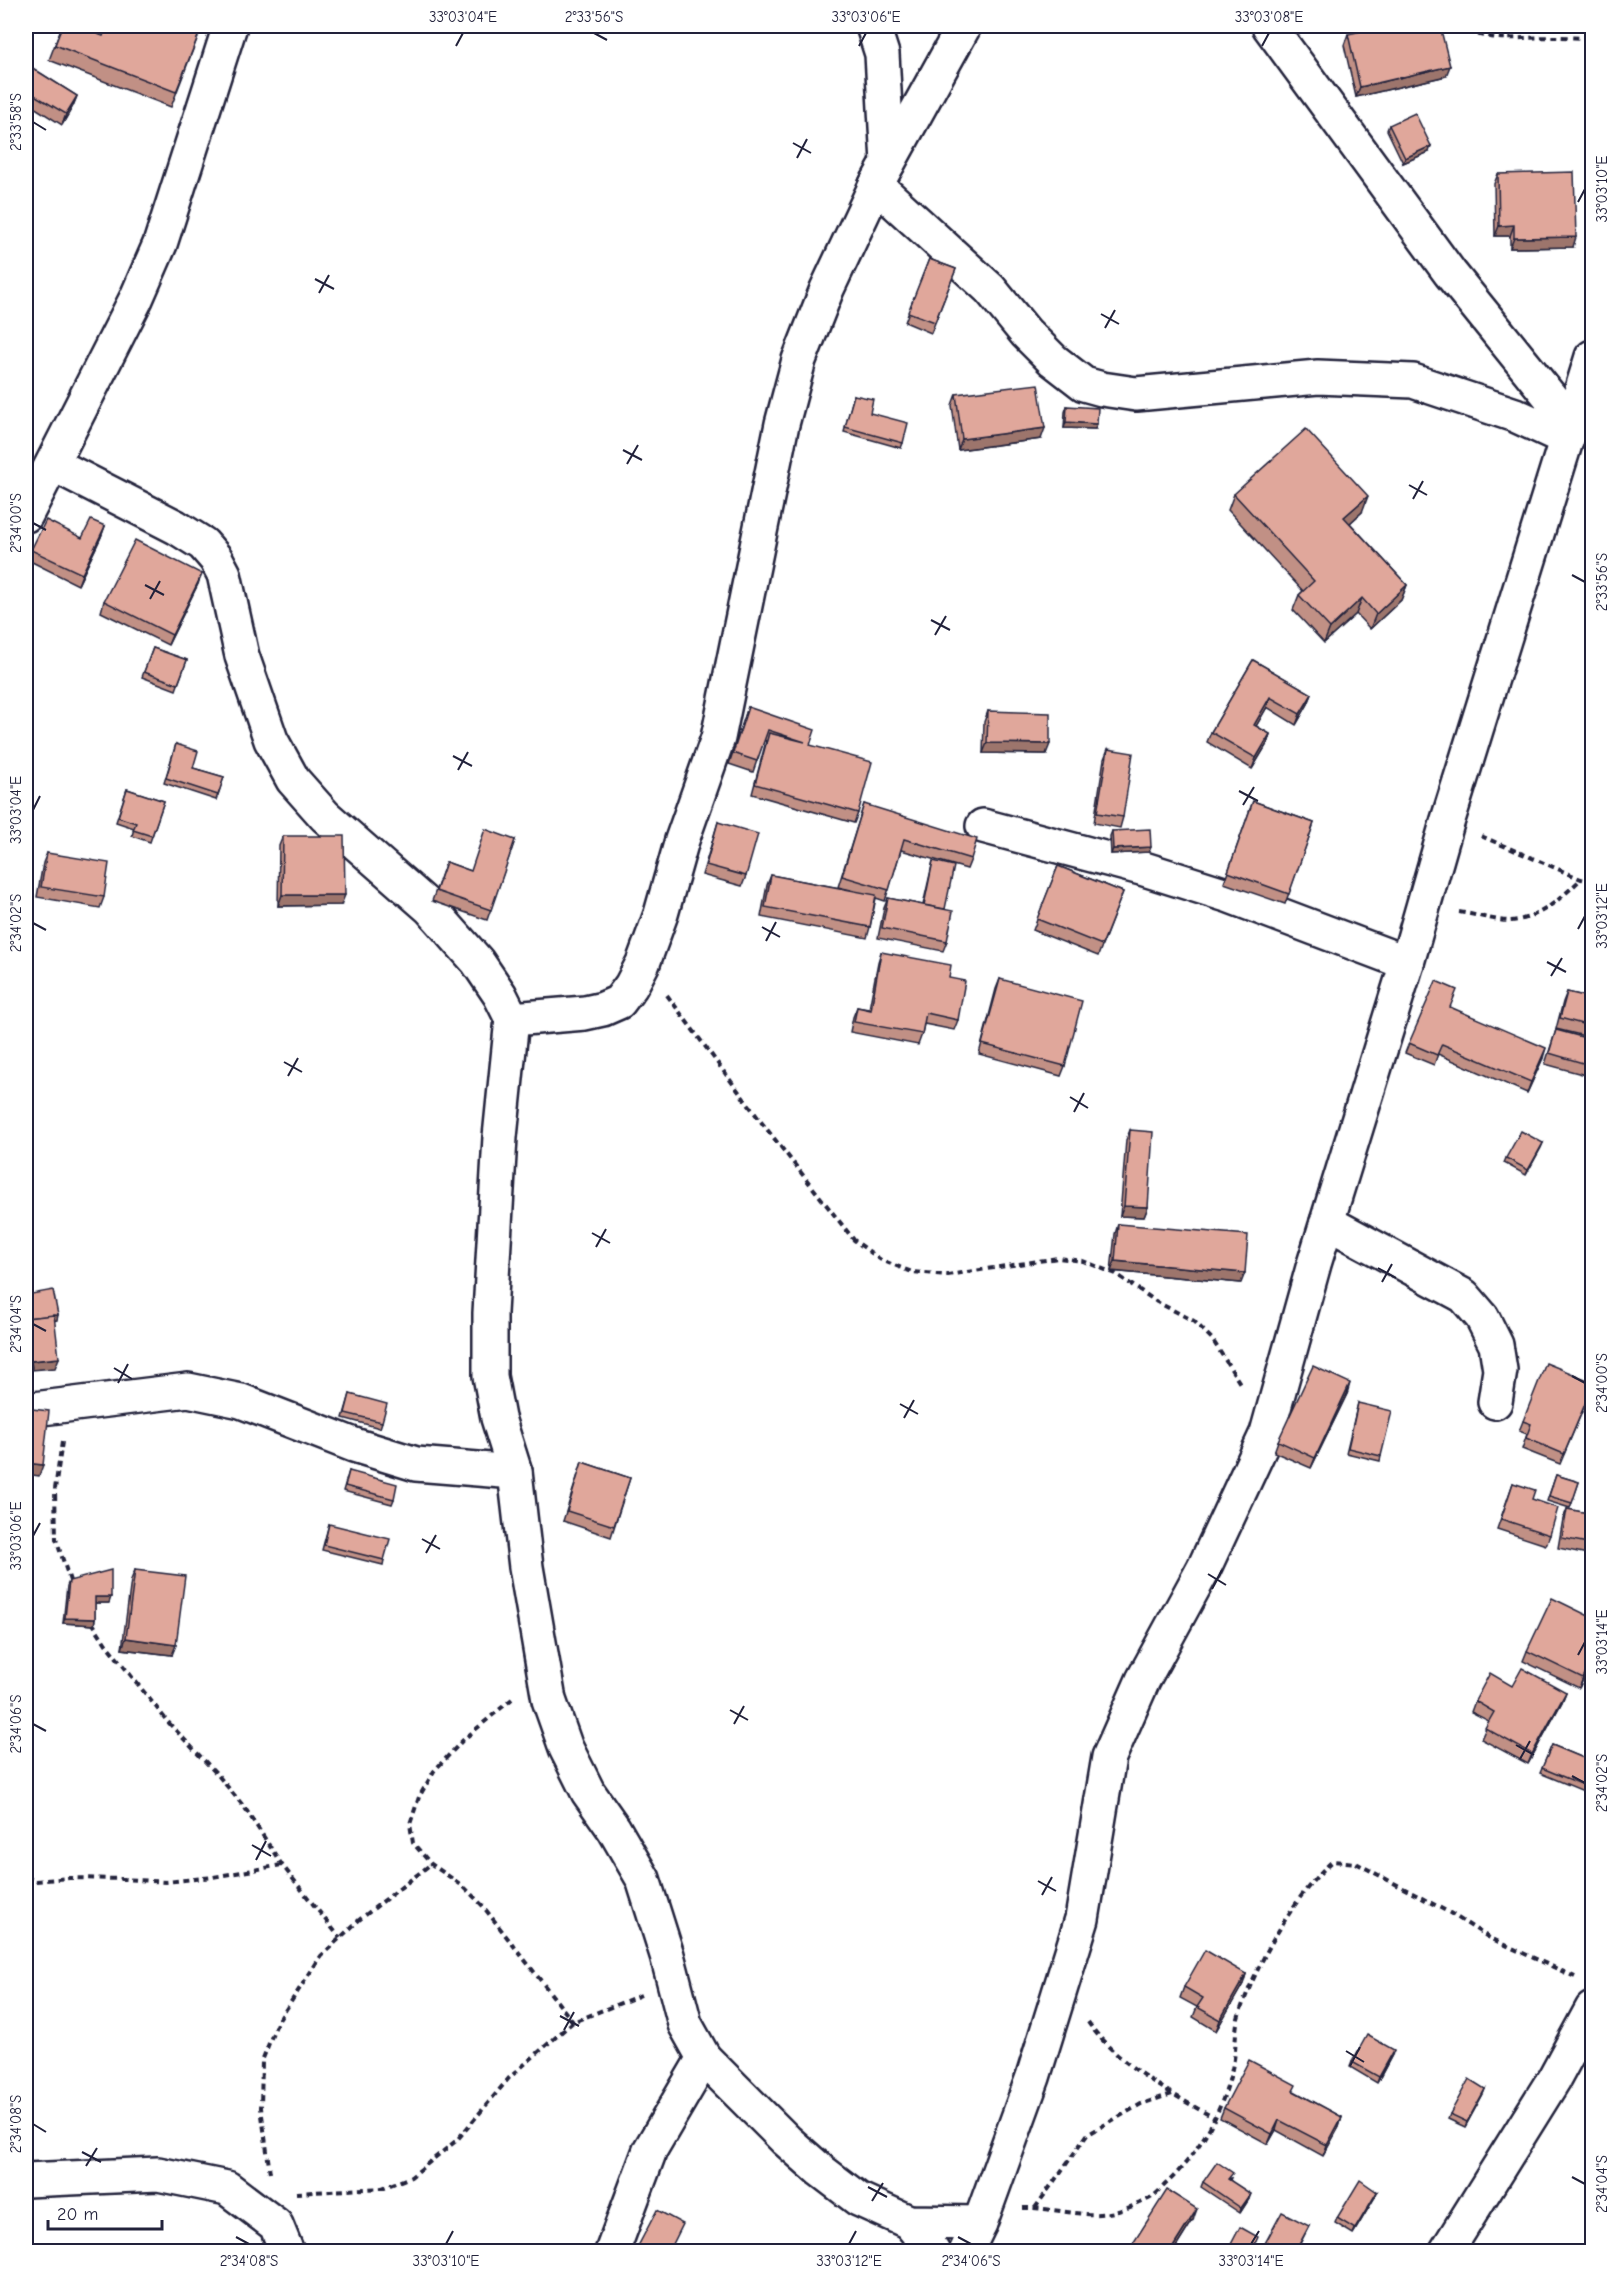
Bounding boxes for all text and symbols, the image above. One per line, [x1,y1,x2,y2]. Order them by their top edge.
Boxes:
text: 33°03'04"E [429,8,497,26]
text: 2°33'56"S [565,8,623,26]
text: 33°03'06"E [832,8,901,26]
text: 33°03'08"E [1235,8,1303,26]
text: 2°33'58"S [7,93,25,151]
text: 33°03'10"E [1593,156,1611,222]
text: 2°34'00"S [7,493,25,553]
text: 2°33'56"S [1593,553,1611,611]
text: 33°03'04"E [7,776,25,844]
text: 33°03'12"E [1593,883,1611,949]
text: 2°34'02"S [7,894,25,952]
text: 2°34'04"S [7,1295,25,1353]
text: 2°34'00"S [1593,1353,1611,1413]
text: 33°03'06"E [7,1502,25,1571]
text: 33°03'14"E [1593,1610,1611,1674]
text: 2°34'06"S [7,1694,25,1754]
text: 2°34'02"S [1593,1754,1611,1812]
text: 2°34'08"S [7,2095,25,2153]
text: 2°34'04"S [1593,2155,1611,2213]
scale bar [48,2193,162,2231]
text: 20 m [57,2204,98,2225]
text: 2°34'08"S [220,2252,278,2270]
text: 33°03'10"E [413,2252,479,2270]
text: 33°03'12"E [816,2252,882,2270]
text: 2°34'06"S [941,2252,1001,2270]
text: 33°03'14"E [1219,2252,1283,2270]

